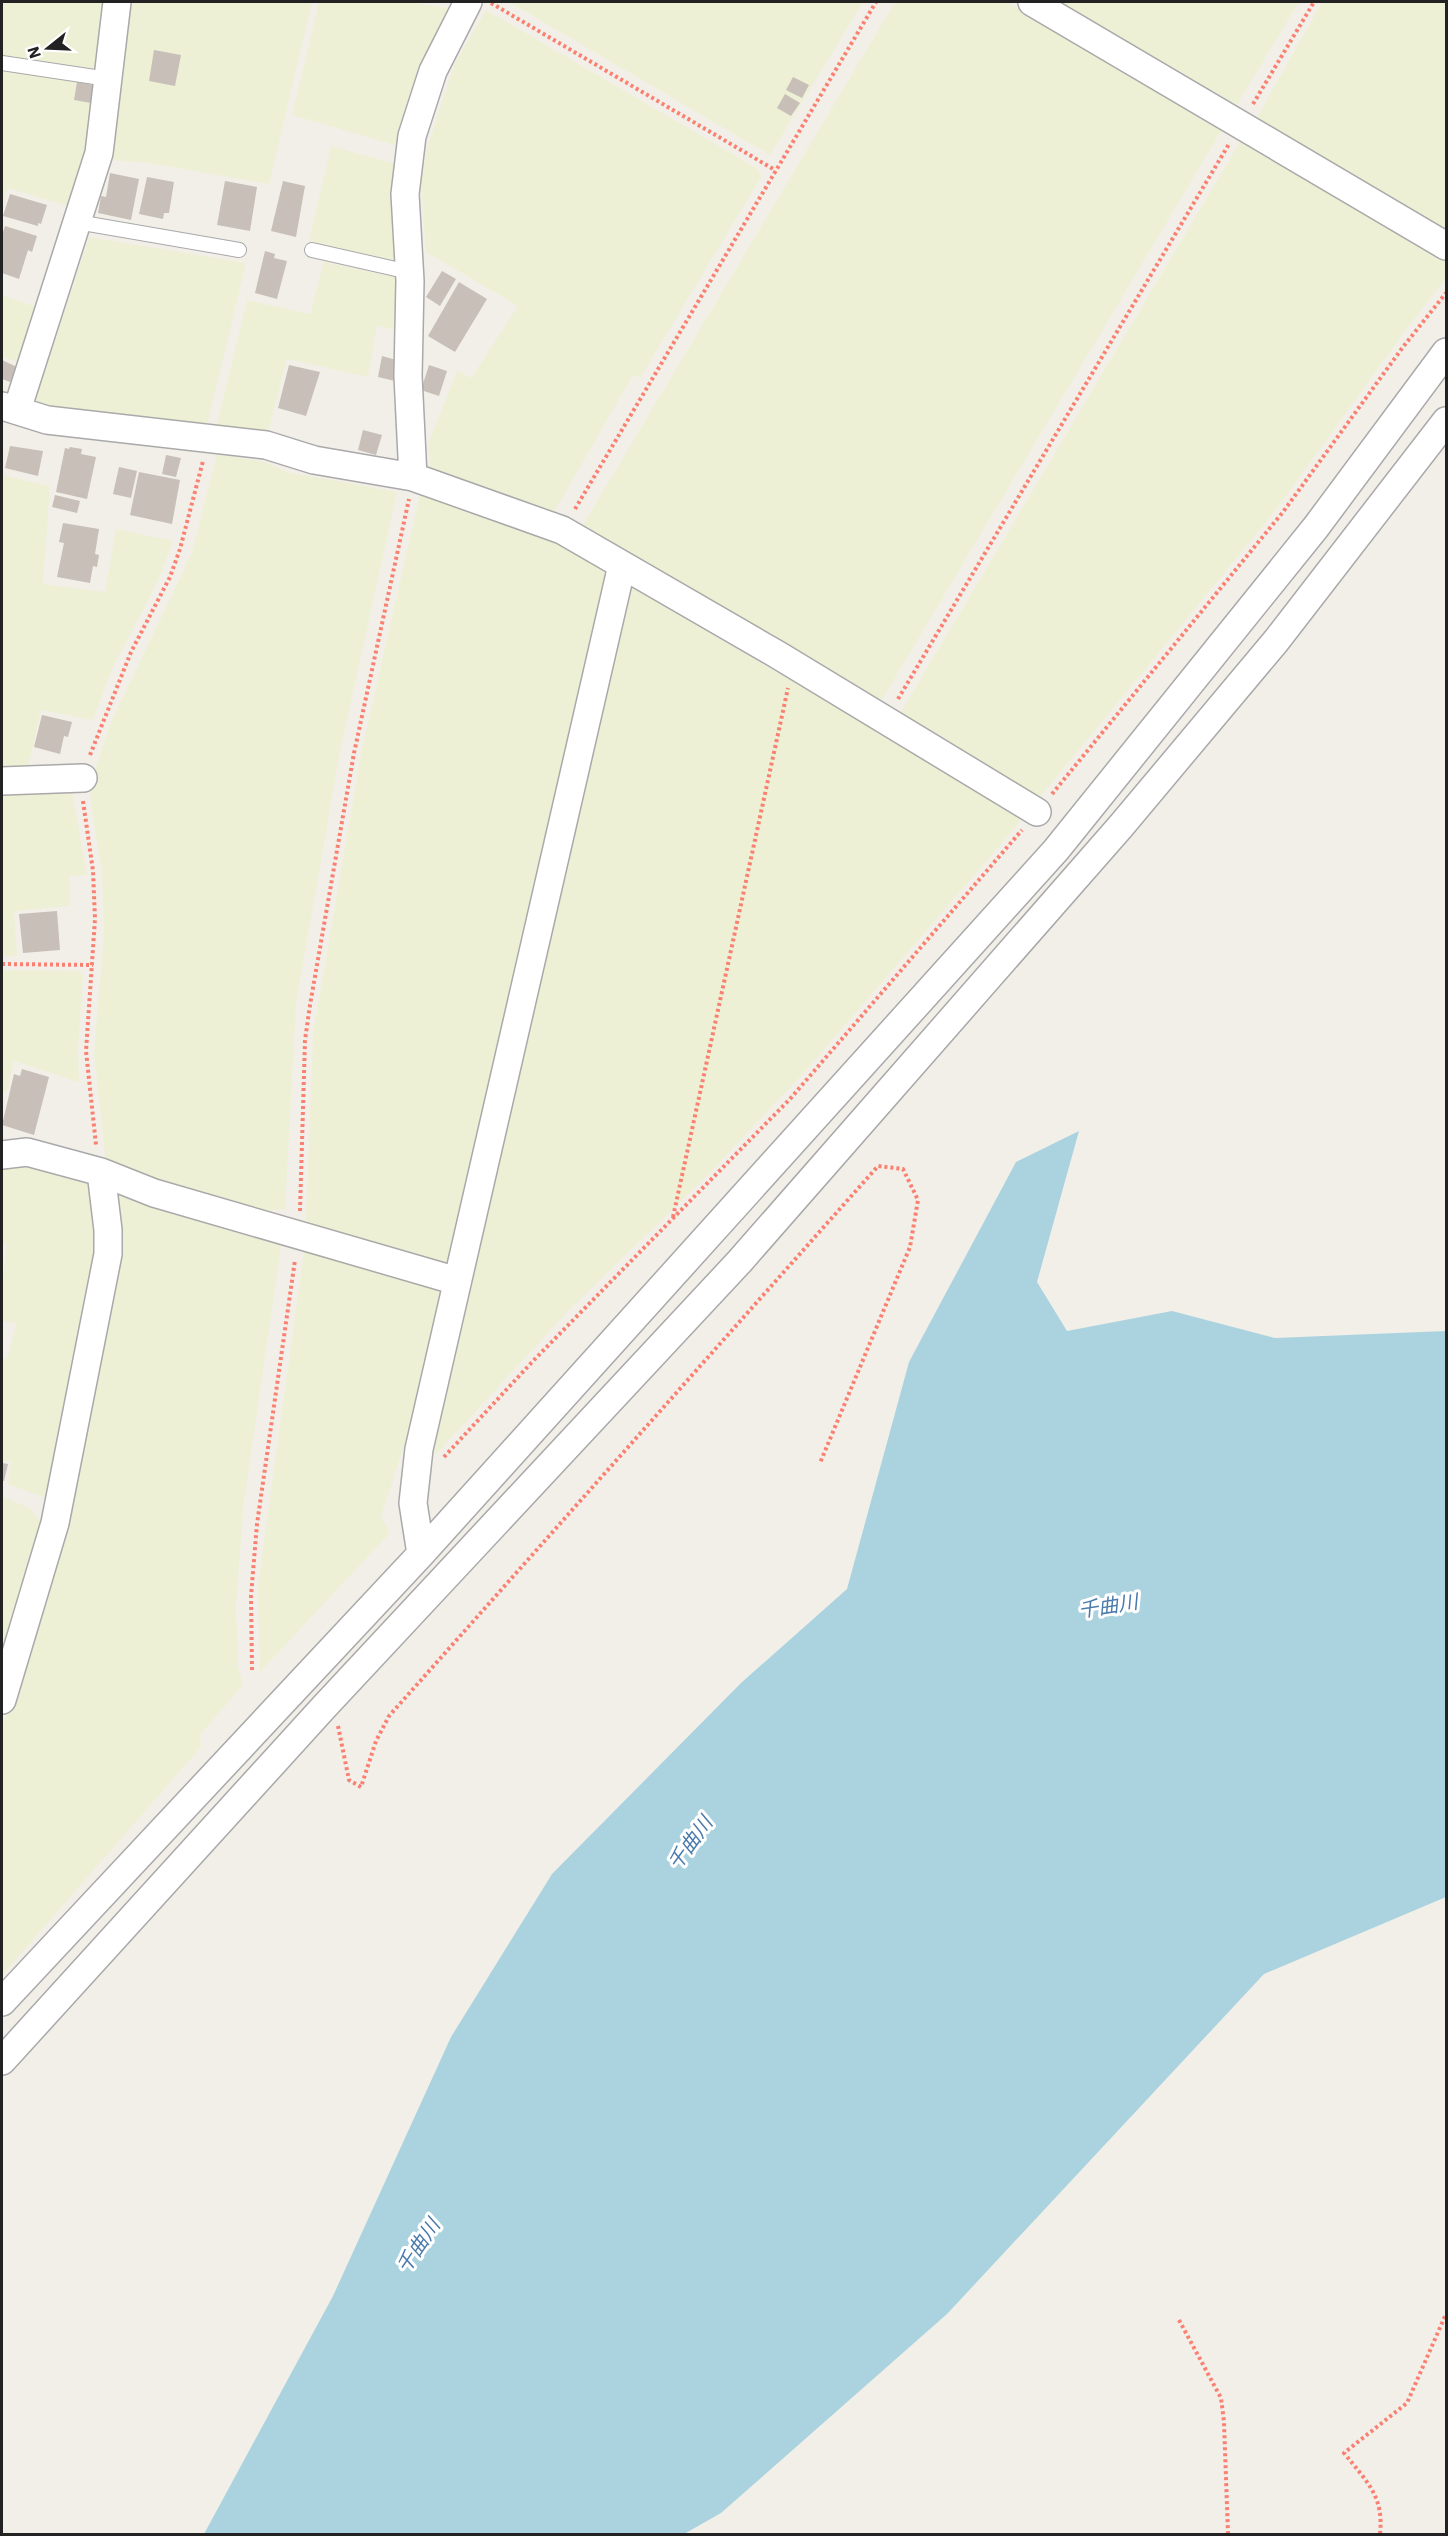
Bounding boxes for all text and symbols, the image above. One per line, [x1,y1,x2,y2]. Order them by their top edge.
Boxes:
north arrow [18,18,78,78]
text: N [22,44,45,61]
water label: 千曲川 [1076,1587,1142,1624]
water label: 千曲川 [661,1809,719,1875]
water label: 千曲川 [390,2212,447,2278]

